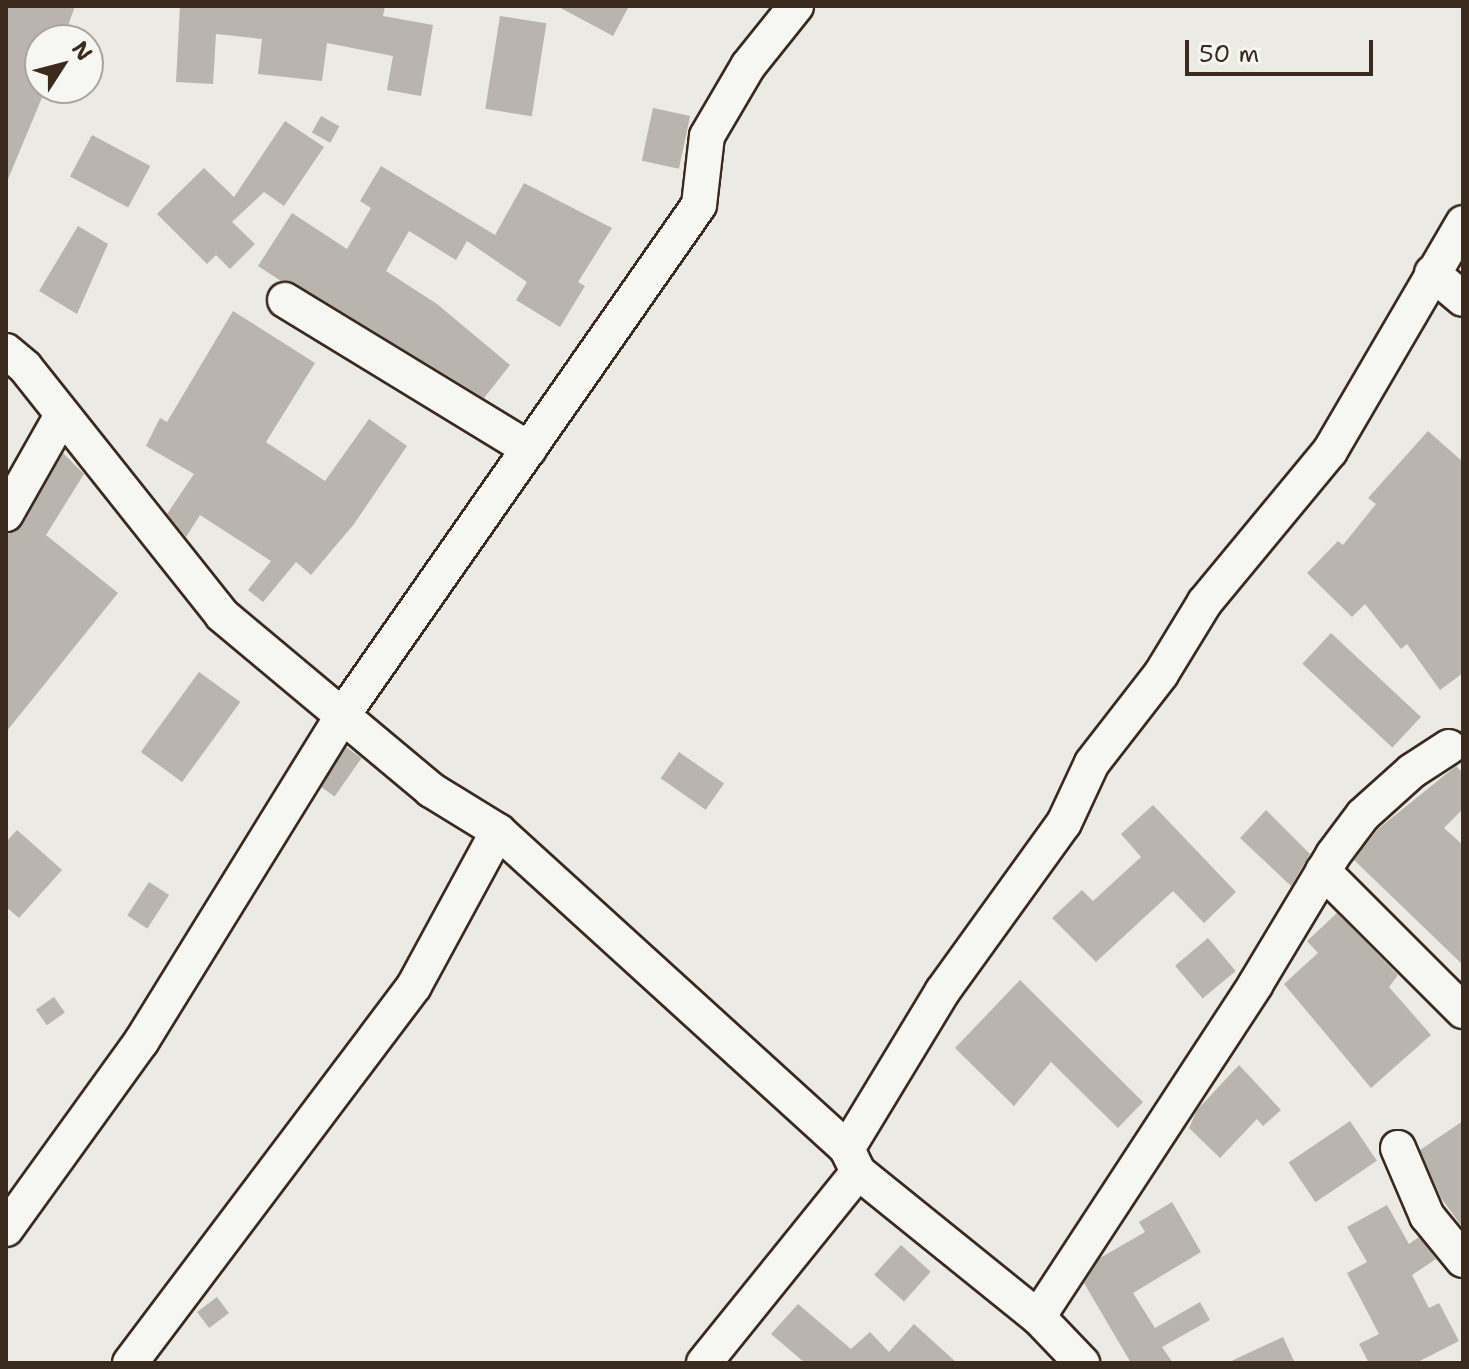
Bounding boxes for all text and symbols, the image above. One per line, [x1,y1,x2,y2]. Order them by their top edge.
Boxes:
north arrow [24,24,104,104]
scale bar [1189,24,1377,74]
text: N [65,35,99,66]
text: 50 m [1199,38,1259,70]

